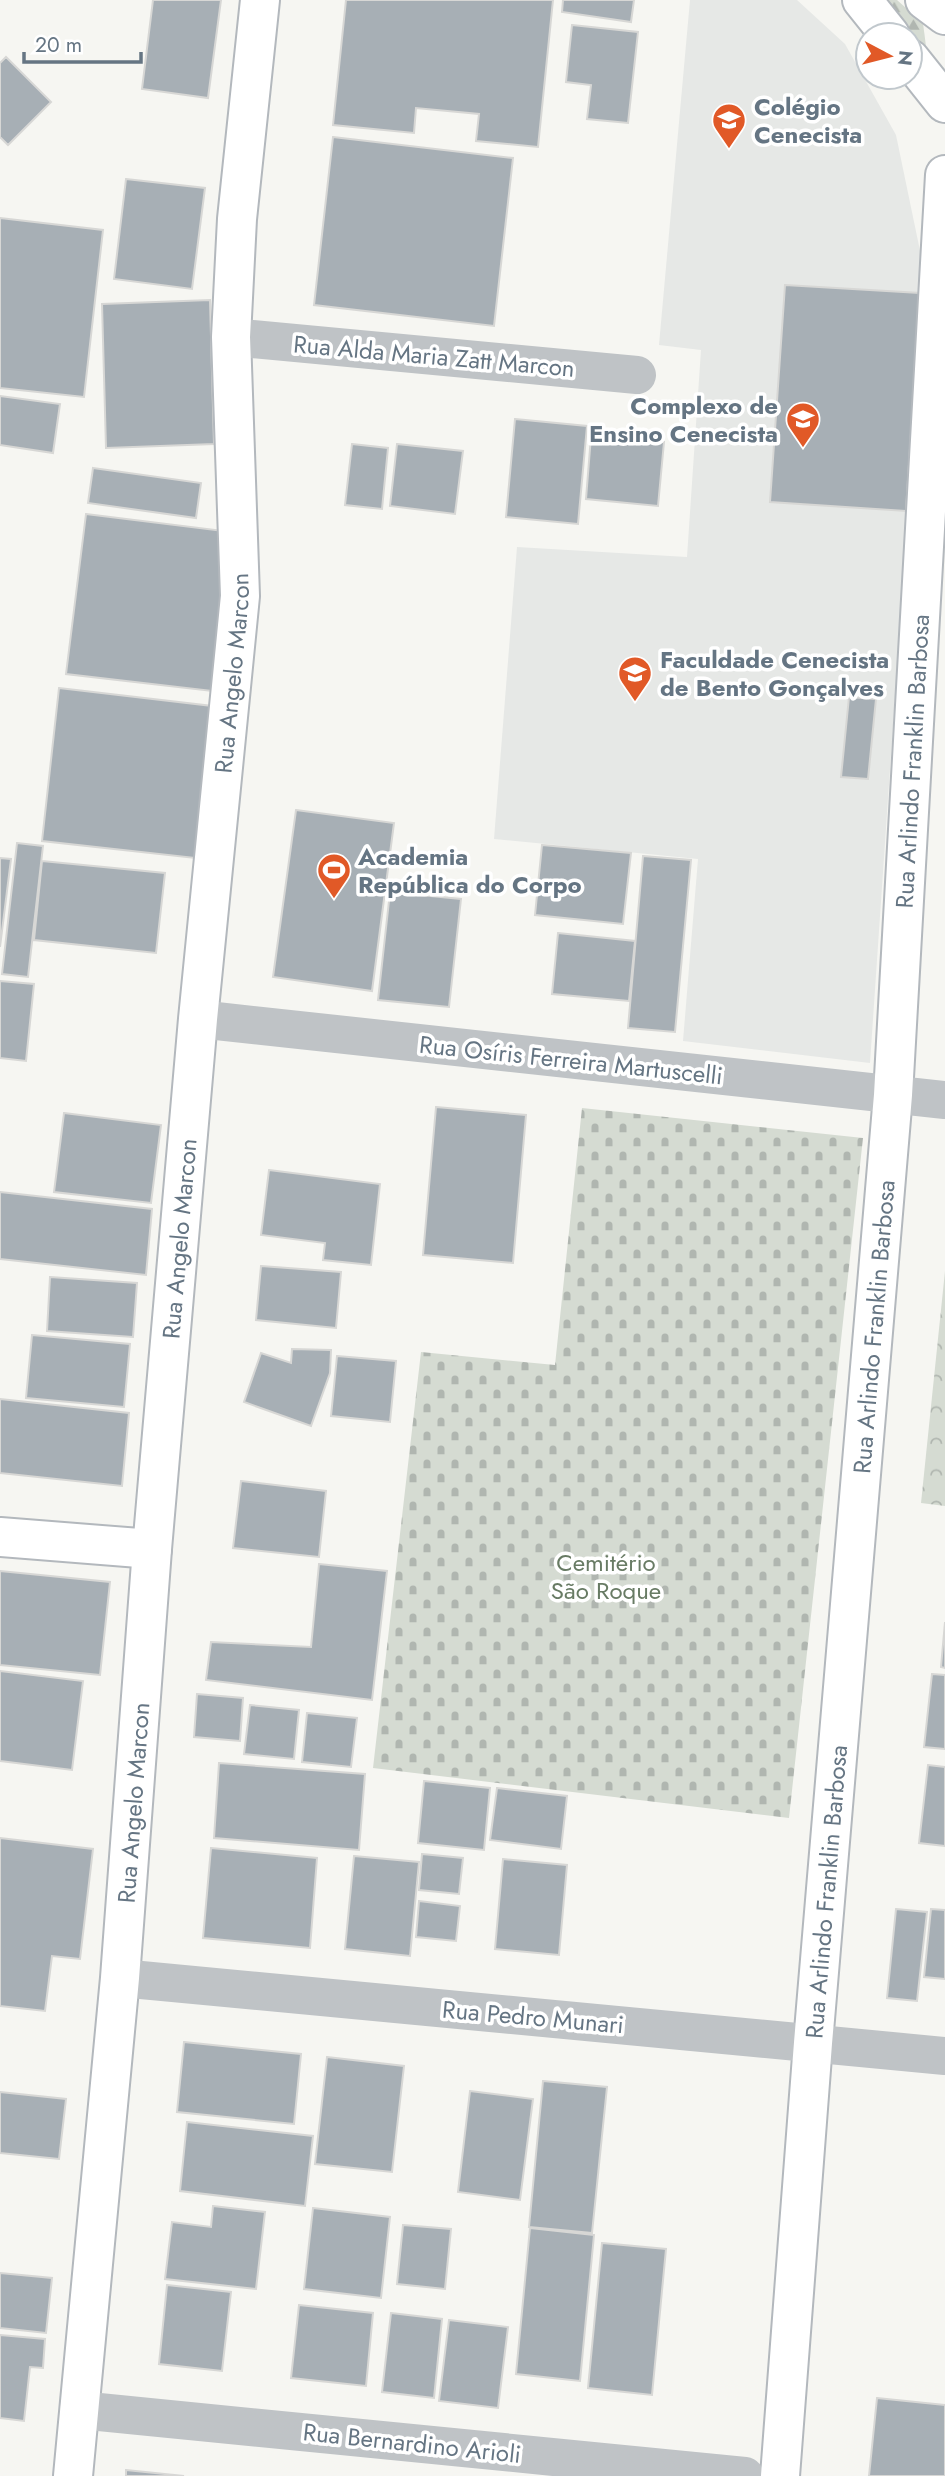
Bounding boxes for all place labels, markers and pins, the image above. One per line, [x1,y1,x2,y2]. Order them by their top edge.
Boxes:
place label: Colégio Cenecista [754,89,862,152]
school or university icon: Colégio Cenecista [710,101,748,150]
place label: Complexo de Ensino Cenecista [589,388,778,451]
school or university icon: Complexo de Ensino Cenecista [784,400,822,449]
place label: Faculdade Cenecista de Bento Gonçalves [660,642,889,705]
school or university icon: Faculdade Cenecista de Bento Gonçalves [616,654,654,703]
place label: Academia República do Corpo [357,839,582,902]
sports icon: Academia República do Corpo [315,851,353,900]

